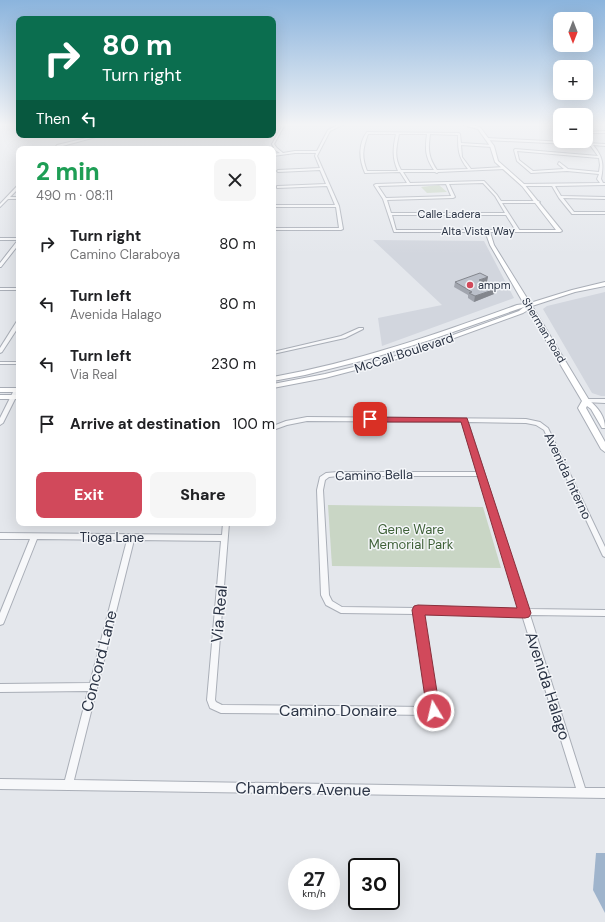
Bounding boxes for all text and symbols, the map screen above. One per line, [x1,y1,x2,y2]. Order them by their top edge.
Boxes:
north arrow [553,12,593,52]
map controls [553,12,593,148]
text: 80 m [102,27,172,64]
icon: right [36,32,88,84]
button: + [553,60,593,100]
text: Turn right [102,63,182,87]
icon: left [78,108,100,130]
button: − [553,108,593,148]
text: Then [36,109,70,129]
text: 2 min [36,156,100,187]
button: close [214,159,256,201]
text: 490 m · 08:11 [36,187,113,204]
street label: Calle Ladera [418,207,480,221]
street label: Alta Vista Way [441,224,515,238]
text: Turn right [70,226,141,246]
icon: right [36,233,58,255]
text: 80 m [219,234,256,254]
text: Camino Claraboya [70,246,180,263]
place label: ampm [478,278,511,292]
marker: ampm [465,280,475,290]
text: Turn left [70,286,131,306]
icon: left [36,293,58,315]
text: 80 m [219,294,256,314]
street label: Sherman Road [519,295,569,365]
text: Avenida Halago [70,306,162,323]
street label: McCall Boulevard [352,329,456,377]
text: Turn left [70,346,131,366]
icon: left [36,353,58,375]
text: 230 m [211,354,256,374]
text: Via Real [70,366,117,383]
pin [353,402,387,436]
icon: arrive [359,408,381,430]
icon: arrive [36,413,58,435]
text: Arrive at destination [70,414,221,434]
text: 100 m [233,414,275,434]
street label: Avenida Interno [540,430,596,522]
street label: Camino Bella [335,466,413,484]
button: Exit [36,472,142,518]
button: Share [150,472,256,518]
park label: Gene Ware Memorial Park [369,521,454,553]
street label: Tioga Lane [80,529,144,546]
street label: Via Real [206,584,232,644]
street label: Concord Lane [76,608,122,714]
street label: Avenida Halago [521,629,575,743]
position arrow [413,690,455,732]
street label: Camino Donaire [279,700,397,721]
street label: Chambers Avenue [235,777,371,801]
speed limit sign: 30 [348,858,400,910]
text: 27 [303,866,325,892]
text: km/h [302,887,326,900]

